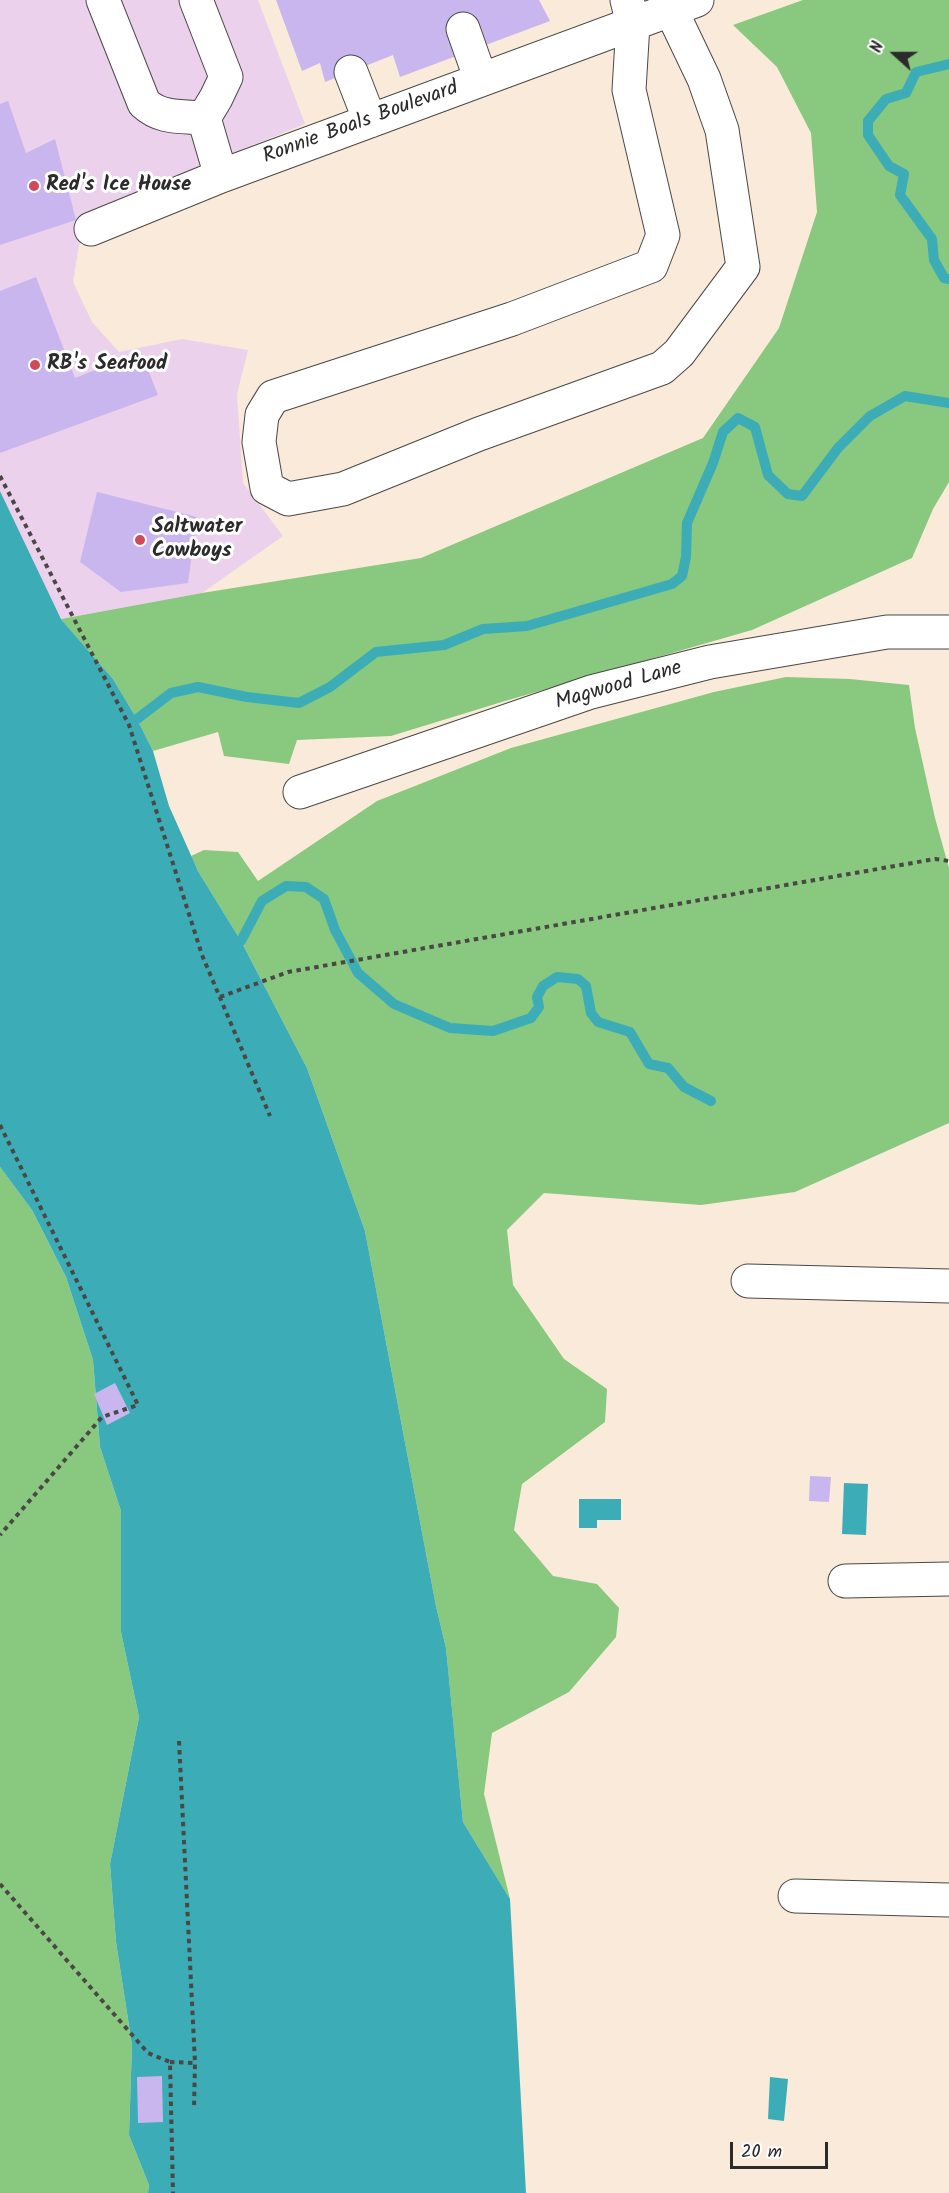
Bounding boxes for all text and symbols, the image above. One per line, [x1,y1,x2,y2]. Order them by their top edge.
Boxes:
north arrow [865,24,925,84]
text: N [864,38,891,57]
street label: Ronnie Boals Boulevard [260,77,462,171]
place label: Red's Ice House [46,173,191,199]
marker: Red's Ice House [27,179,41,193]
place label: RB's Seafood [47,352,167,378]
marker: RB's Seafood [28,358,42,372]
place label: Saltwater Cowboys [152,515,242,565]
marker: Saltwater Cowboys [133,533,147,547]
street label: Magwood Lane [553,657,685,717]
scale bar [733,2130,830,2168]
text: 20 m [741,2138,782,2167]

